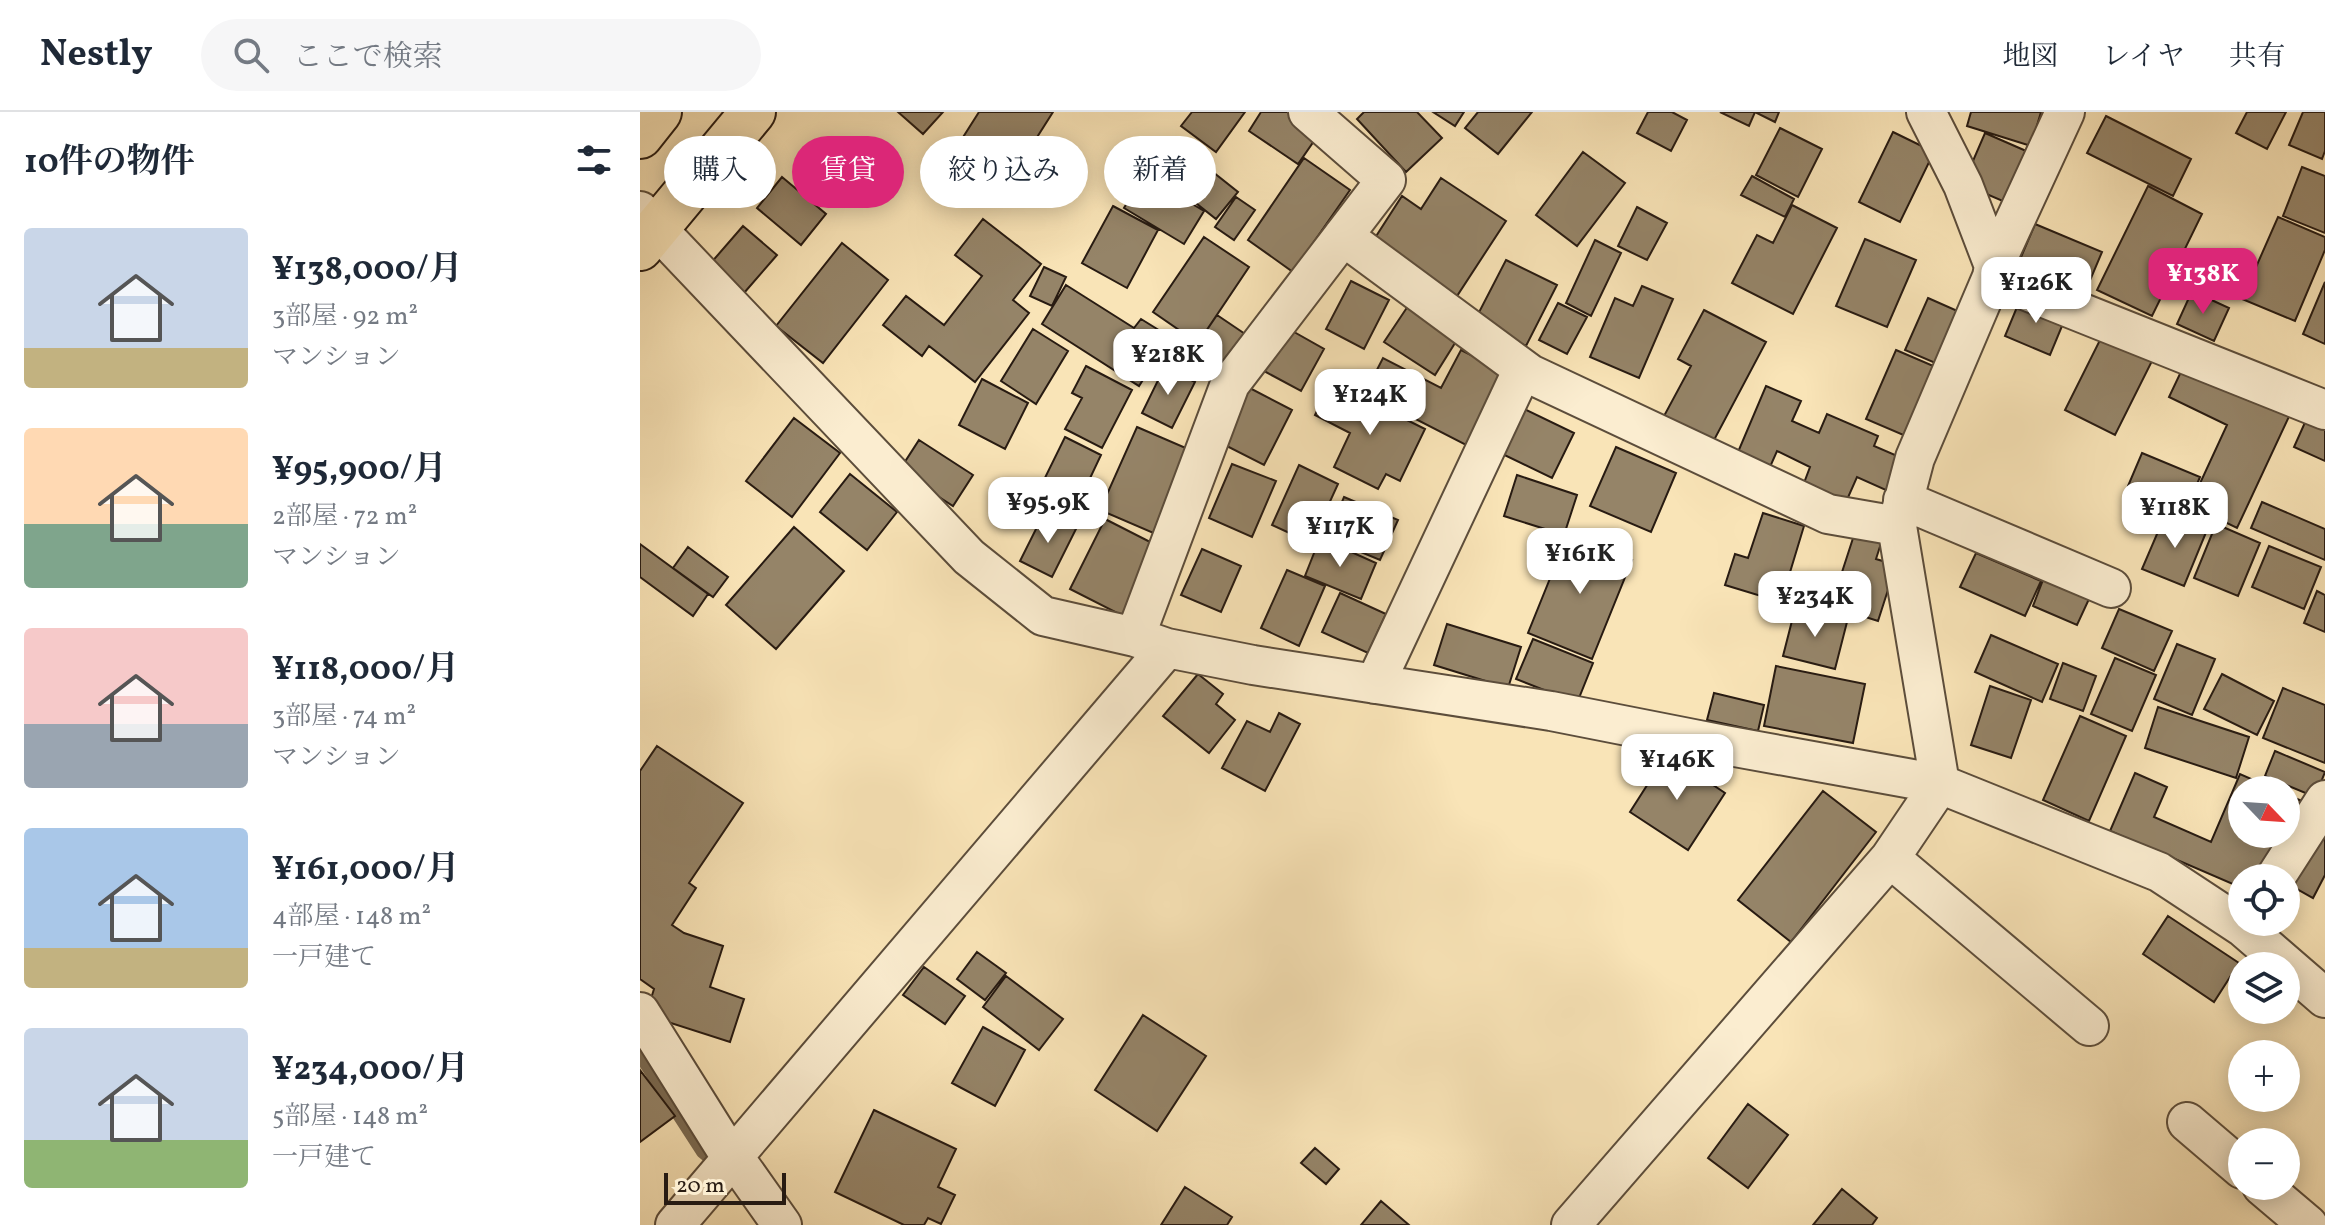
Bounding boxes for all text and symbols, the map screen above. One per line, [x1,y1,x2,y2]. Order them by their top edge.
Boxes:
search box [201,19,761,91]
text: Nestly [40,29,153,82]
icon: search [229,33,273,77]
text: ここで検索 [293,37,443,79]
text: 地図 [2002,38,2058,77]
text: レイヤ [2102,38,2185,77]
text: 共有 [2229,38,2285,77]
chip: 購入 [664,136,776,208]
chip: 賃貸 [792,136,904,208]
chip: 絞り込み [920,136,1088,208]
chip: 新着 [1104,136,1216,208]
icon: filters [572,138,616,182]
text: 10件の物件 [24,140,195,187]
text: ¥138,000/月 [272,247,463,294]
pin: ¥138K [2147,248,2259,316]
text: ¥138K [2166,256,2240,292]
pin: ¥126K [1980,257,2092,325]
icon: home [88,260,184,356]
text: ¥126K [1999,265,2073,301]
text: 3部屋 · 92 m² [272,299,418,335]
pin: ¥218K [1112,329,1224,397]
text: ¥218K [1131,337,1205,373]
text: マンション [272,340,401,376]
pin: ¥124K [1314,369,1426,437]
text: ¥124K [1333,377,1407,413]
text: ¥95,900/月 [272,447,447,494]
icon: home [88,460,184,556]
pin: ¥95.9K [983,477,1113,545]
pin: ¥118K [2119,482,2231,550]
text: ¥95.9K [1006,485,1090,521]
text: ¥118K [2140,490,2210,526]
text: 2部屋 · 72 m² [272,499,417,535]
pin: ¥117K [1284,501,1396,569]
text: ¥117K [1306,509,1374,545]
pin: ¥161K [1524,528,1636,596]
text: ¥161K [1545,536,1615,572]
text: マンション [272,540,401,576]
pin: ¥234K [1759,571,1871,639]
text: ¥234K [1776,579,1854,615]
text: ¥118,000/月 [272,647,459,694]
icon: home [88,660,184,756]
text: 3部屋 · 74 m² [272,699,416,735]
pin: ¥146K [1621,734,1733,802]
text: マンション [272,740,401,776]
text: ¥146K [1639,742,1715,778]
north arrow [2228,776,2300,848]
map controls [2228,776,2300,1200]
text: ¥161,000/月 [272,847,460,894]
icon: home [88,860,184,956]
button: locate [2228,864,2300,936]
text: 4部屋 · 148 m² [272,899,431,935]
text: 一戸建て [272,940,376,976]
button: layers [2228,952,2300,1024]
button: + [2228,1040,2300,1112]
text: ¥234,000/月 [272,1047,469,1094]
icon: home [88,1060,184,1156]
text: 5部屋 · 148 m² [272,1099,428,1135]
button: − [2228,1128,2300,1200]
text: 一戸建て [272,1140,376,1176]
scale bar [664,1169,786,1205]
text: 20 m [676,1171,725,1202]

